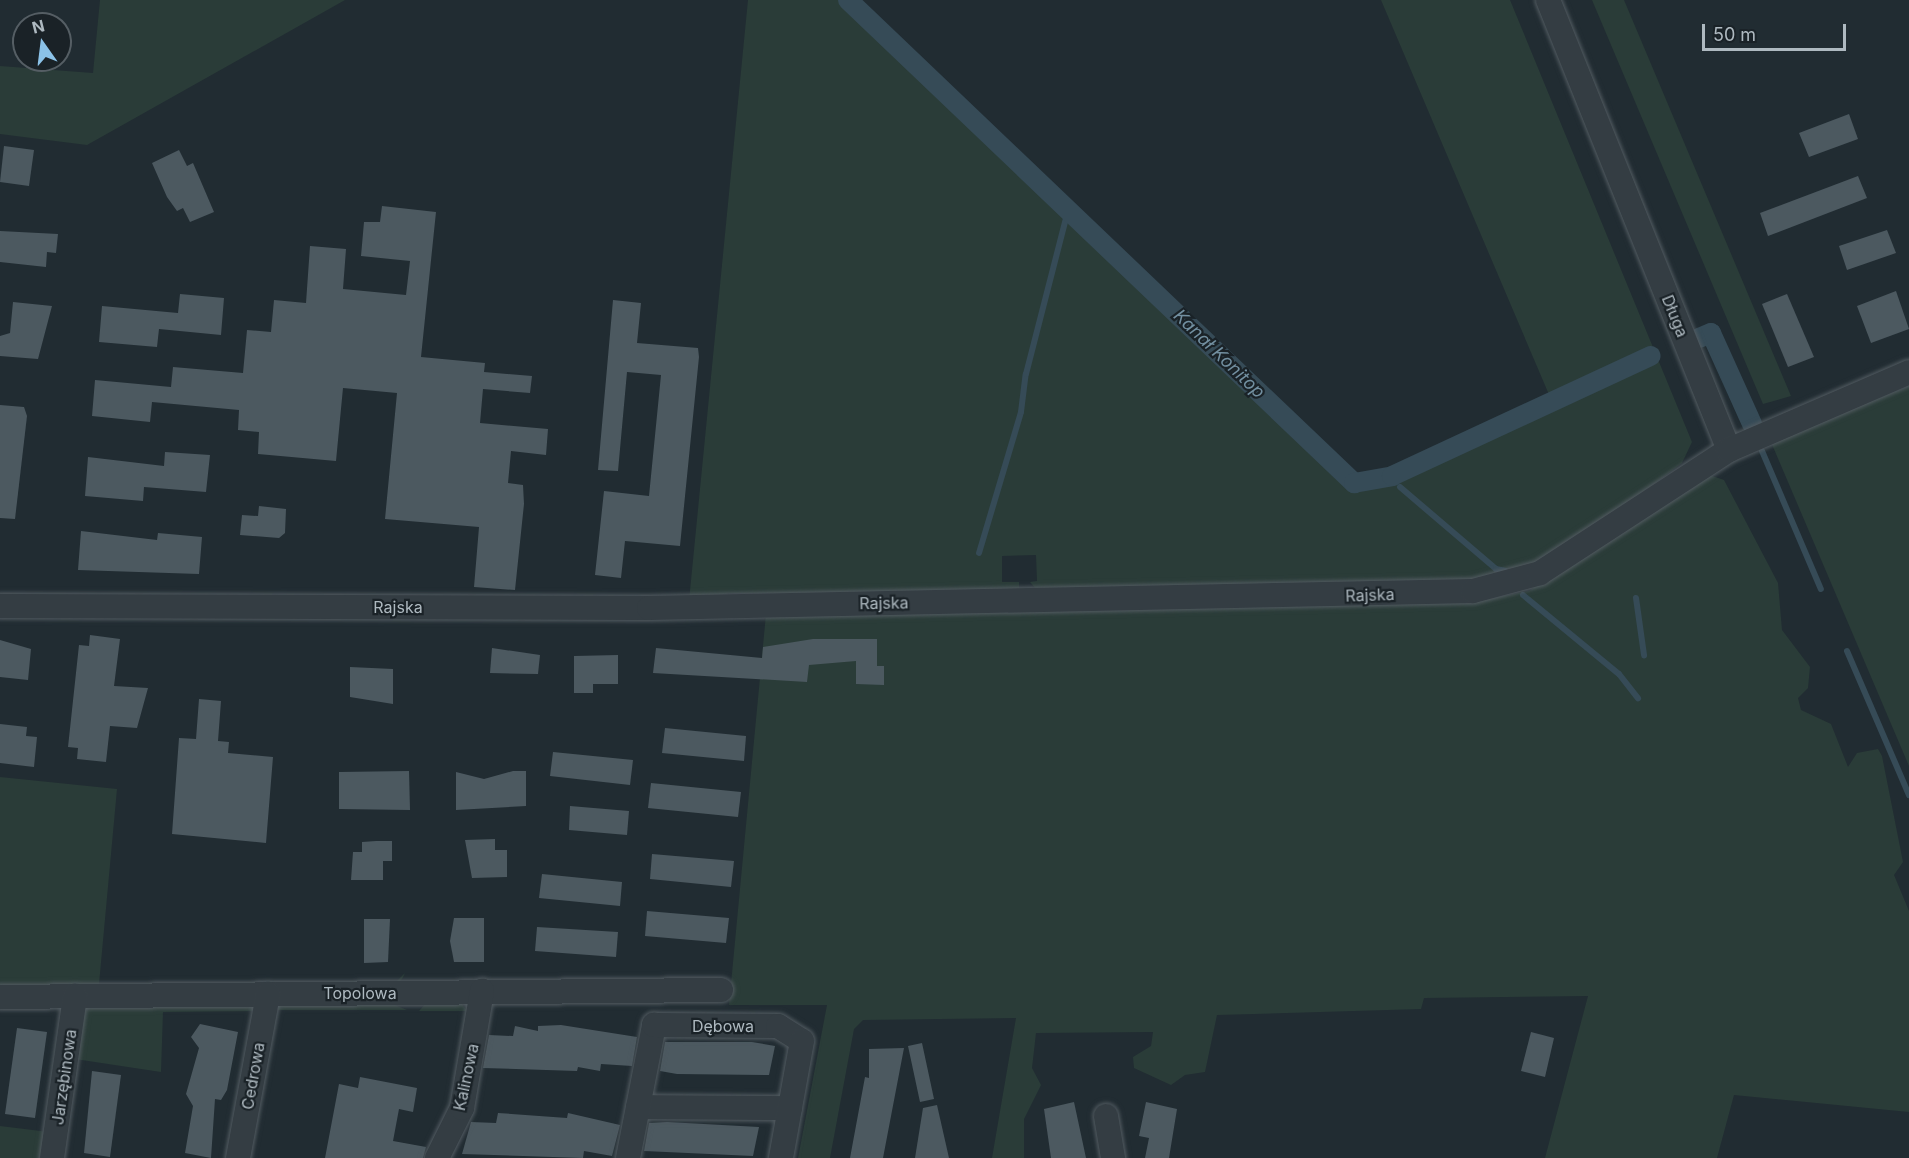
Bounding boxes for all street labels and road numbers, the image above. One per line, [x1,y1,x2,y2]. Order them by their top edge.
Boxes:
street label: Długa [1658,292,1692,340]
street label: Rajska [1345,585,1395,605]
street label: Rajska [859,593,909,613]
street label: Rajska [373,597,423,617]
street label: Topolowa [323,983,397,1003]
street label: Dębowa [692,1016,754,1036]
street label: Jarzębinowa [48,1028,80,1126]
street label: Cedrowa [238,1041,268,1111]
street label: Kalinowa [450,1042,482,1112]

